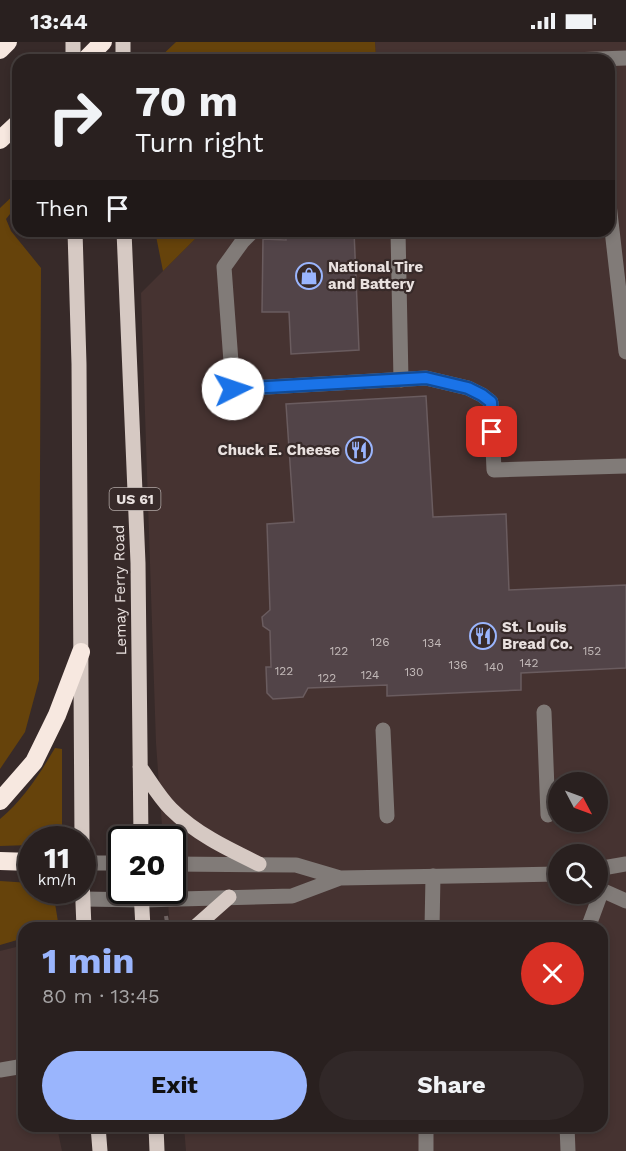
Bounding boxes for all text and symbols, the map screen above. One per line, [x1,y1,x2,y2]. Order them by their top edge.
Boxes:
text: 13:44 [30,9,88,34]
text: 70 m [135,77,238,126]
icon: right [36,78,114,156]
text: Turn right [135,127,264,159]
icon: arrive [101,192,134,225]
text: Then [36,196,89,221]
place label: National Tire and Battery [328,258,423,293]
shop icon: National Tire and Battery [294,261,324,291]
position arrow [201,357,265,421]
pin [466,406,517,457]
icon: arrive [475,415,508,448]
restaurant icon: Chuck E. Cheese [344,435,374,465]
place label: Chuck E. Cheese [218,441,340,459]
road number: US 61 [110,488,160,510]
street label: Lemay Ferry Road [110,525,130,655]
place label: St. Louis Bread Co. [502,618,573,653]
restaurant icon: St. Louis Bread Co. [468,621,498,651]
house number: 126 [371,635,389,649]
house number: 134 [422,636,442,650]
house number: 122 [330,644,348,658]
house number: 152 [583,644,601,658]
house number: 142 [519,656,539,670]
house number: 136 [449,658,467,672]
house number: 140 [484,660,504,674]
house number: 122 [275,664,293,678]
house number: 130 [404,665,424,679]
house number: 124 [361,668,379,682]
house number: 122 [318,671,336,685]
north arrow [548,772,608,832]
map controls [548,772,608,904]
speed limit sign: 20 [108,826,186,904]
text: 11 [44,840,70,875]
button: search [548,844,608,904]
text: km/h [38,871,76,889]
text: 1 min [42,940,134,982]
button: close [521,942,584,1005]
text: 80 m · 13:45 [42,984,160,1008]
button: Exit [42,1051,307,1120]
button: Share [319,1051,584,1120]

